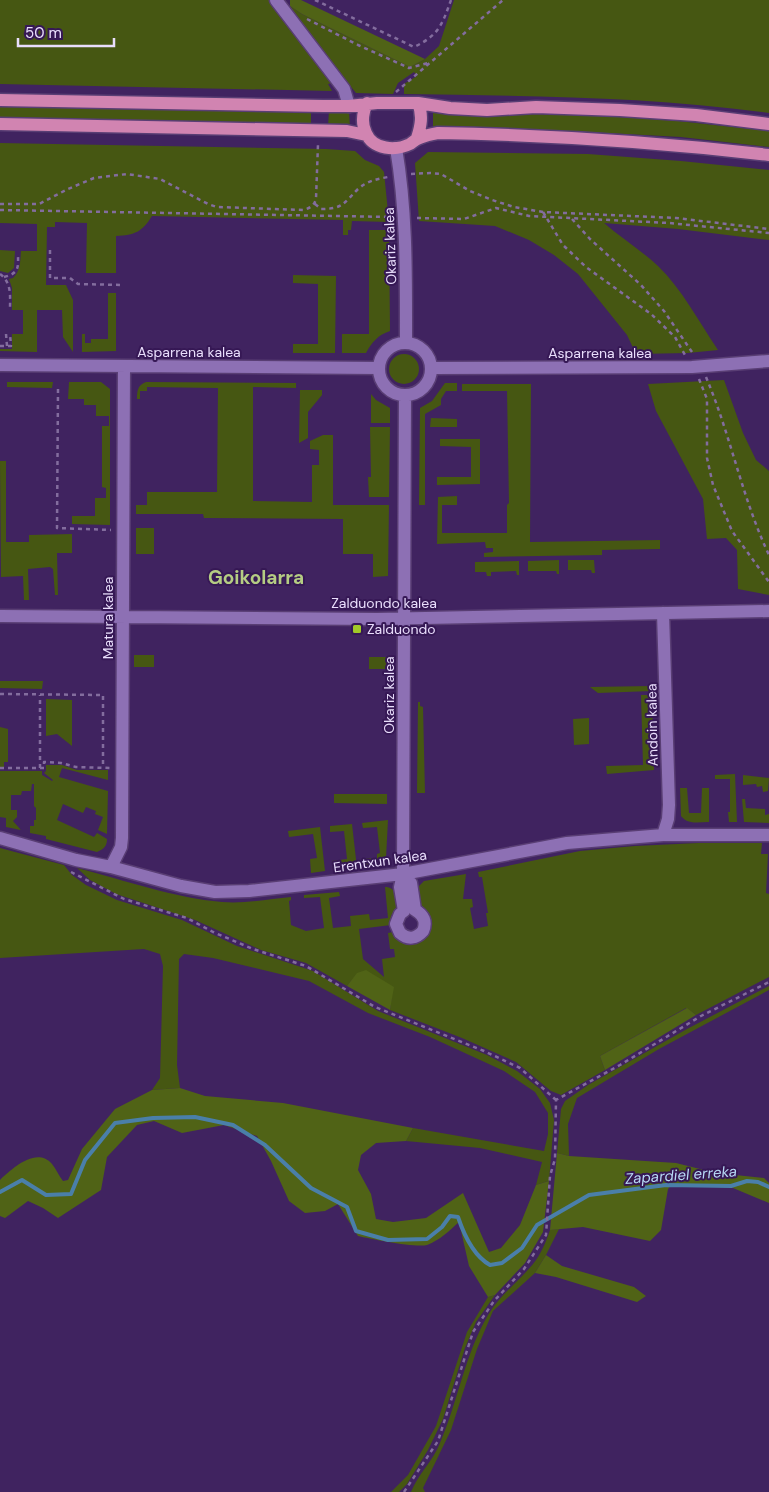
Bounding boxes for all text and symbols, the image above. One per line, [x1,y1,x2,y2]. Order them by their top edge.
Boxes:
scale bar [18,15,114,47]
text: 50 m [25,23,62,43]
street label: Okariz kalea [380,207,400,285]
street label: Asparrena kalea [137,343,241,361]
street label: Asparrena kalea [548,344,652,362]
district label: Goikolarra [208,565,304,590]
street label: Matura kalea [99,577,117,659]
street label: Zalduondo kalea [331,594,437,612]
place label: Zalduondo [367,620,436,638]
marker: Zalduondo [351,623,363,635]
street label: Okariz kalea [380,656,398,734]
street label: Andoin kalea [642,683,662,767]
street label: Erentxun kalea [332,846,428,876]
water label: Zapardiel erreka [624,1161,738,1189]

